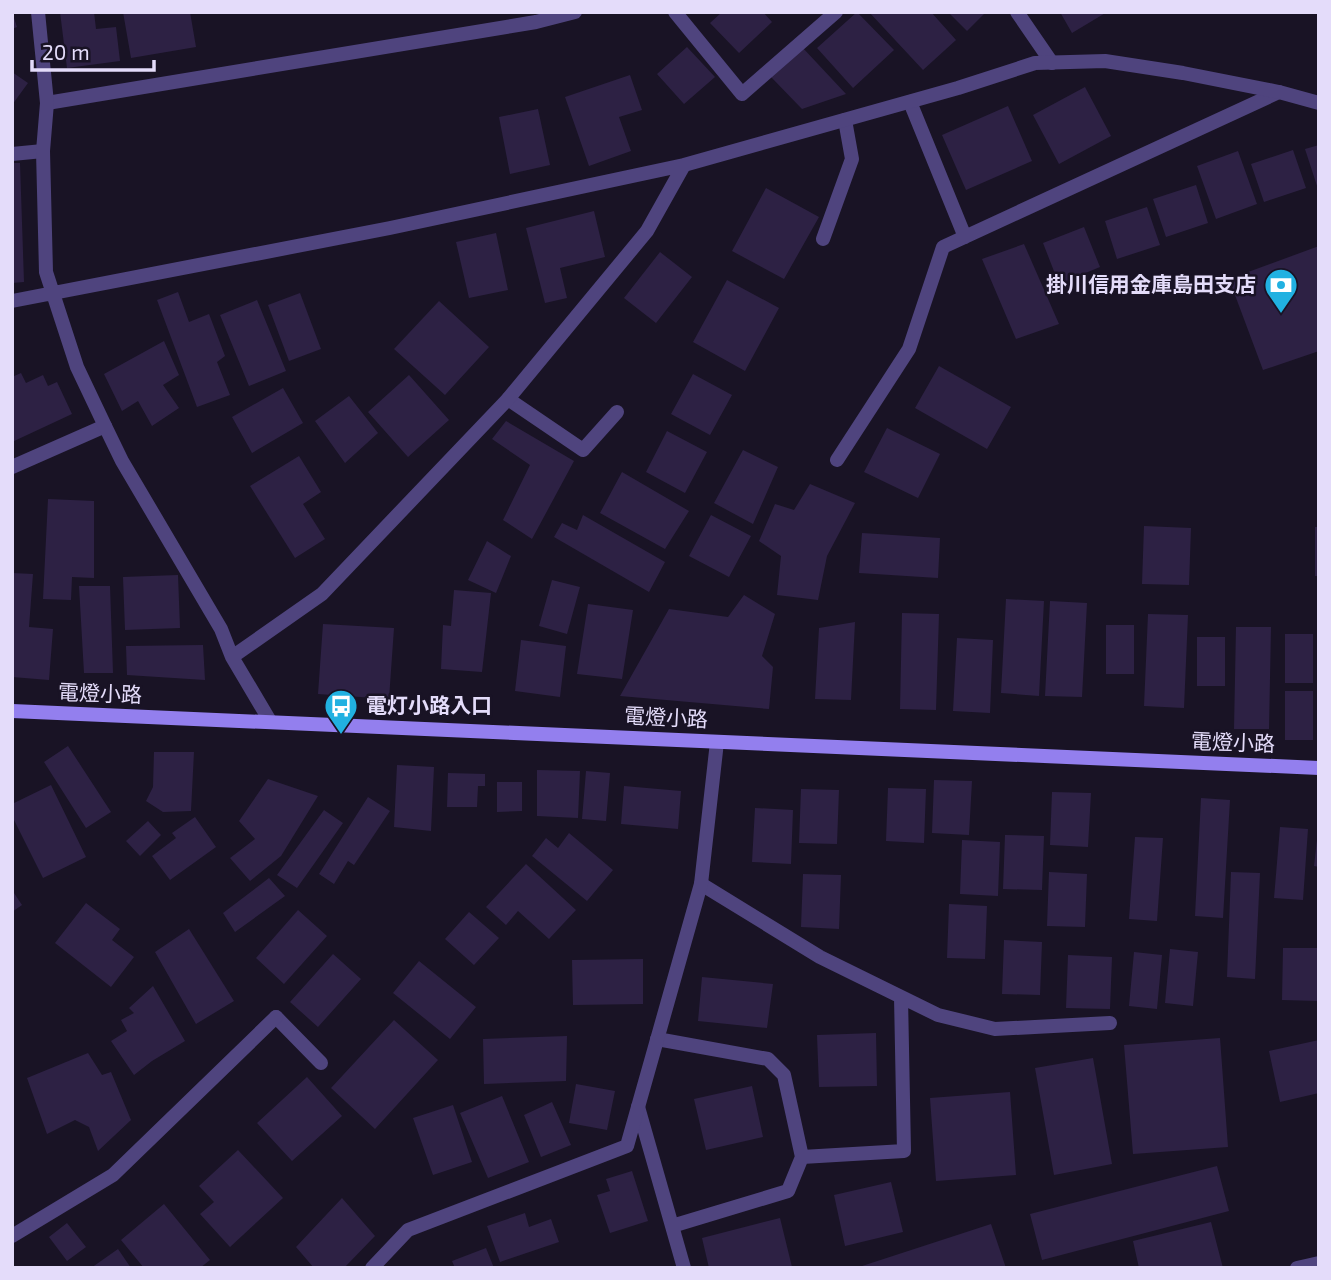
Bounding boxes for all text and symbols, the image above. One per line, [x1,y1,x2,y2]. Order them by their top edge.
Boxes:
scale bar [32,28,154,72]
text: 20 m [42,39,90,64]
bank icon: 掛川信用金庫島田支店 [1262,266,1300,315]
place label: 掛川信用金庫島田支店 [1046,271,1256,296]
street label: 電燈小路 [58,679,142,706]
bus stop icon: 電灯小路入口 [322,687,360,736]
place label: 電灯小路入口 [366,692,492,717]
street label: 電燈小路 [623,702,709,731]
street label: 電燈小路 [1191,728,1275,755]

